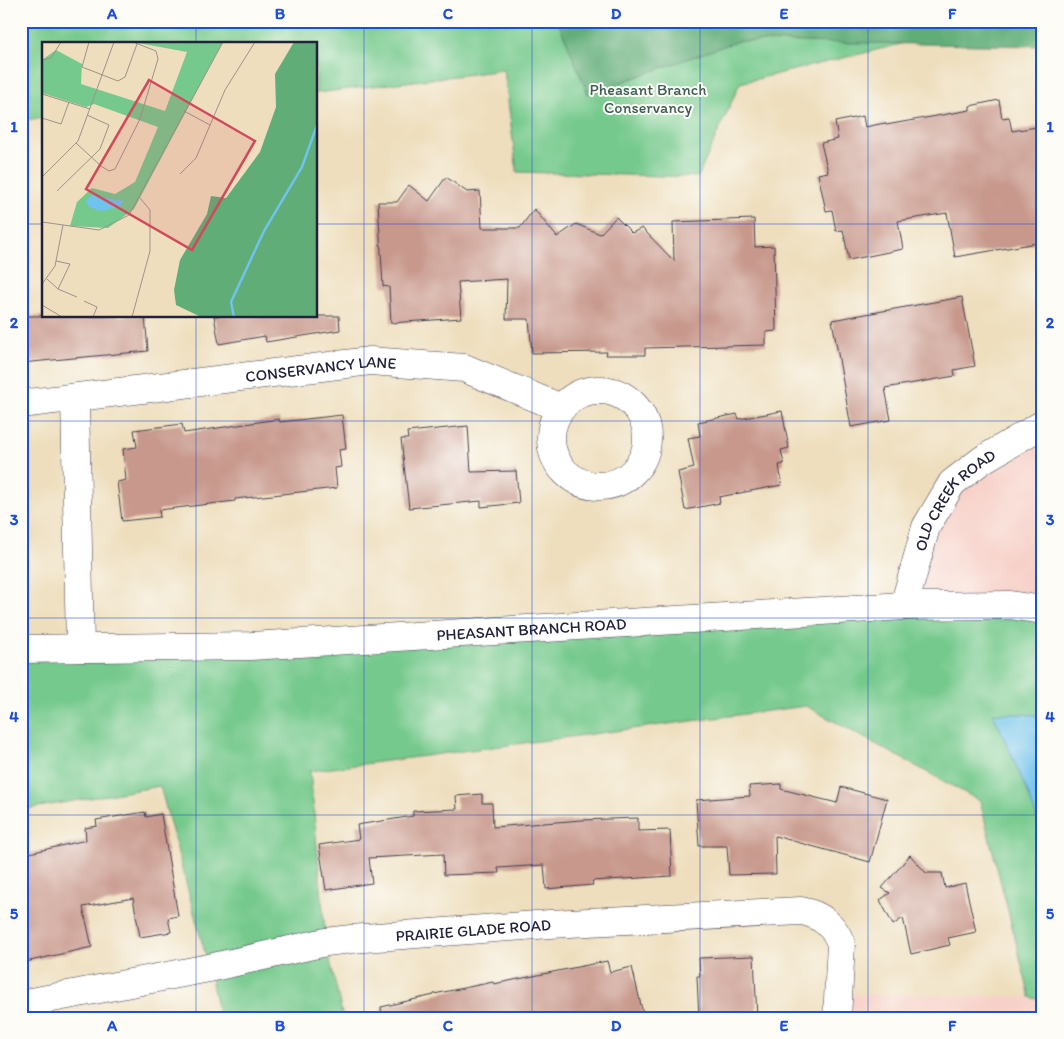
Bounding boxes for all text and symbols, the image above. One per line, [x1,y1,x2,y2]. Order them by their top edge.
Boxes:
text: A [106,4,118,23]
text: B [275,4,286,23]
text: C [443,4,454,23]
text: D [611,4,622,23]
text: E [780,4,789,23]
text: F [948,4,957,23]
inset map [42,42,318,318]
park label: Pheasant Branch Conservancy [590,80,706,117]
text: 1 [10,117,18,136]
text: 1 [1046,117,1054,136]
text: 2 [10,313,19,332]
text: 2 [1046,313,1055,332]
street label: CONSERVANCY LANE [244,352,397,386]
street label: OLD CREEK ROAD [911,445,999,553]
text: 3 [10,510,19,529]
text: 3 [1046,510,1055,529]
street label: PHEASANT BRANCH ROAD [436,614,627,645]
text: 4 [9,707,19,726]
text: 4 [1045,707,1055,726]
text: 5 [10,904,19,923]
text: 5 [1046,904,1055,923]
street label: PRAIRIE GLADE ROAD [395,915,552,946]
text: A [106,1016,118,1035]
text: B [275,1016,286,1035]
text: C [443,1016,454,1035]
text: D [611,1016,622,1035]
text: E [780,1016,789,1035]
text: F [948,1016,957,1035]

